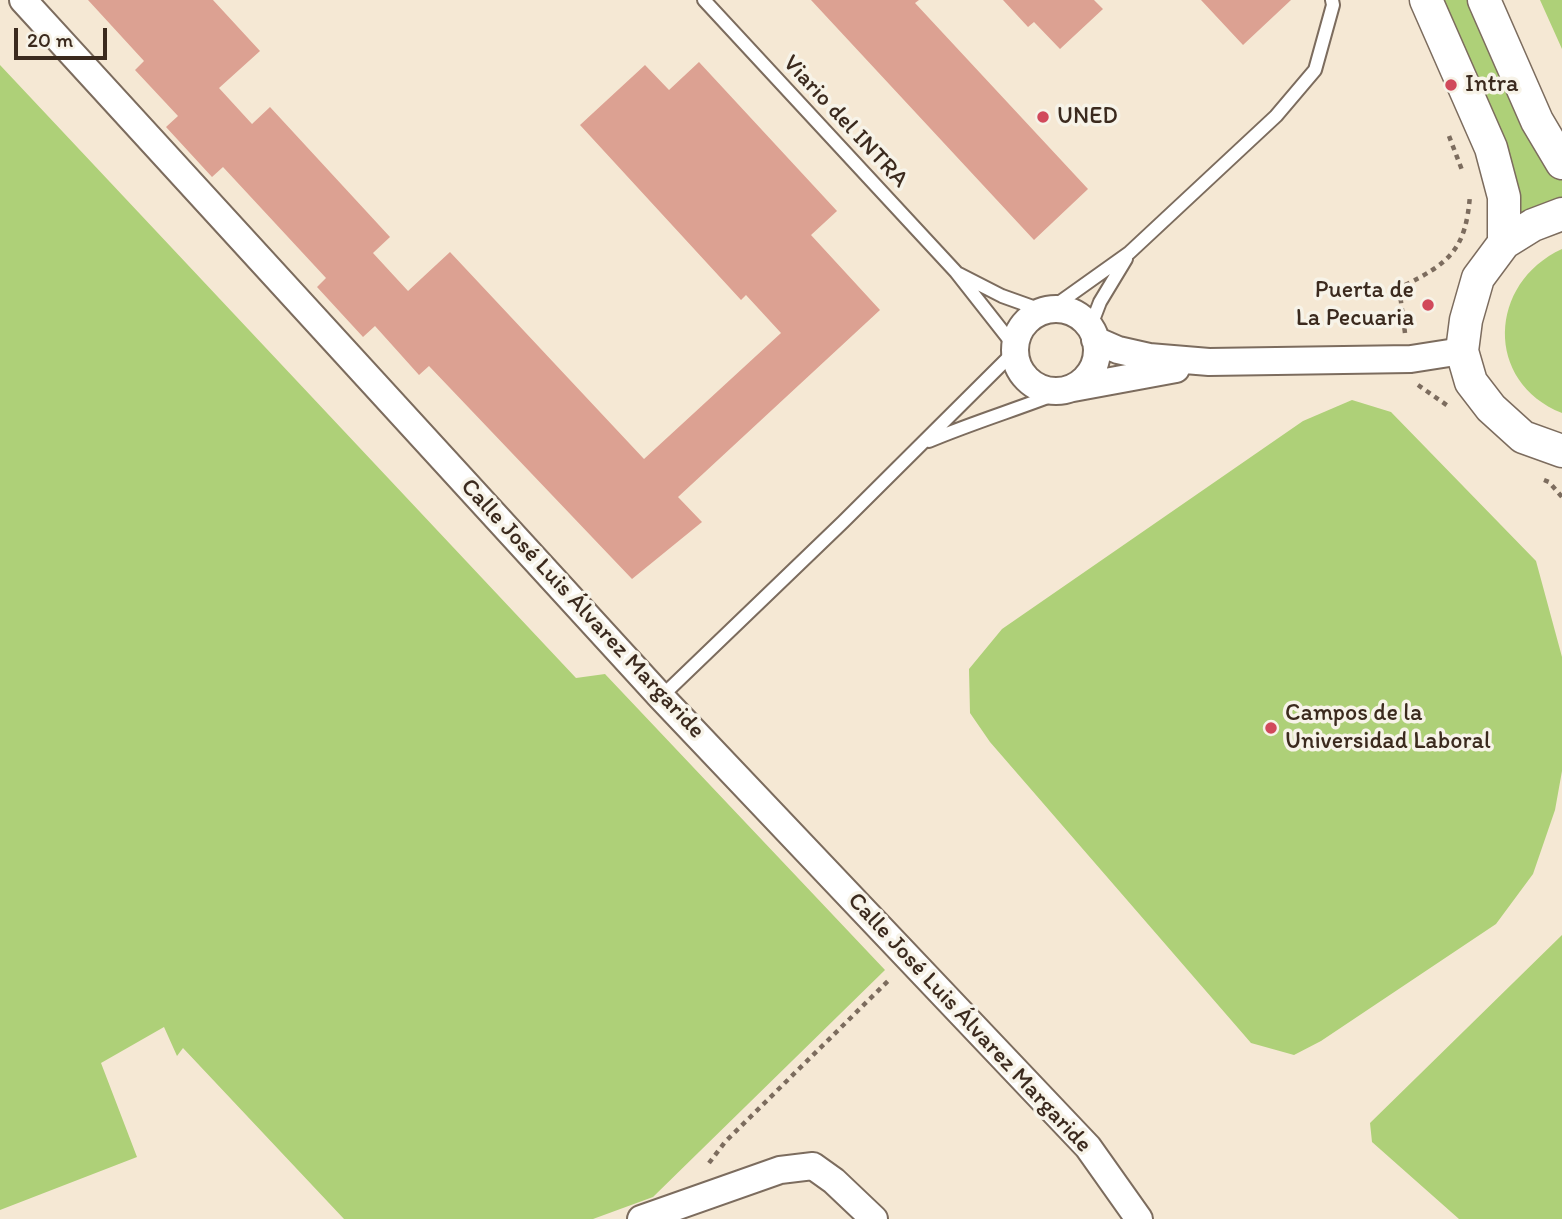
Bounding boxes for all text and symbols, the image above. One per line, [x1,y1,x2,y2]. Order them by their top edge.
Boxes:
scale bar [18,14,110,58]
text: 20 m [27,27,73,52]
street label: Viario del INTRA [776,50,914,194]
place label: Intra [1465,71,1519,99]
marker: Intra [1443,77,1459,93]
place label: UNED [1057,103,1118,131]
marker: UNED [1035,109,1051,125]
place label: Puerta de La Pecuaria [1296,277,1414,333]
marker: Puerta de La Pecuaria [1420,297,1436,313]
street label: Calle José Luis Álvarez Margaride [454,473,710,745]
place label: Campos de la Universidad Laboral [1285,700,1491,756]
marker: Campos de la Universidad Laboral [1263,720,1279,736]
street label: Calle José Luis Álvarez Margaride [841,887,1097,1159]

